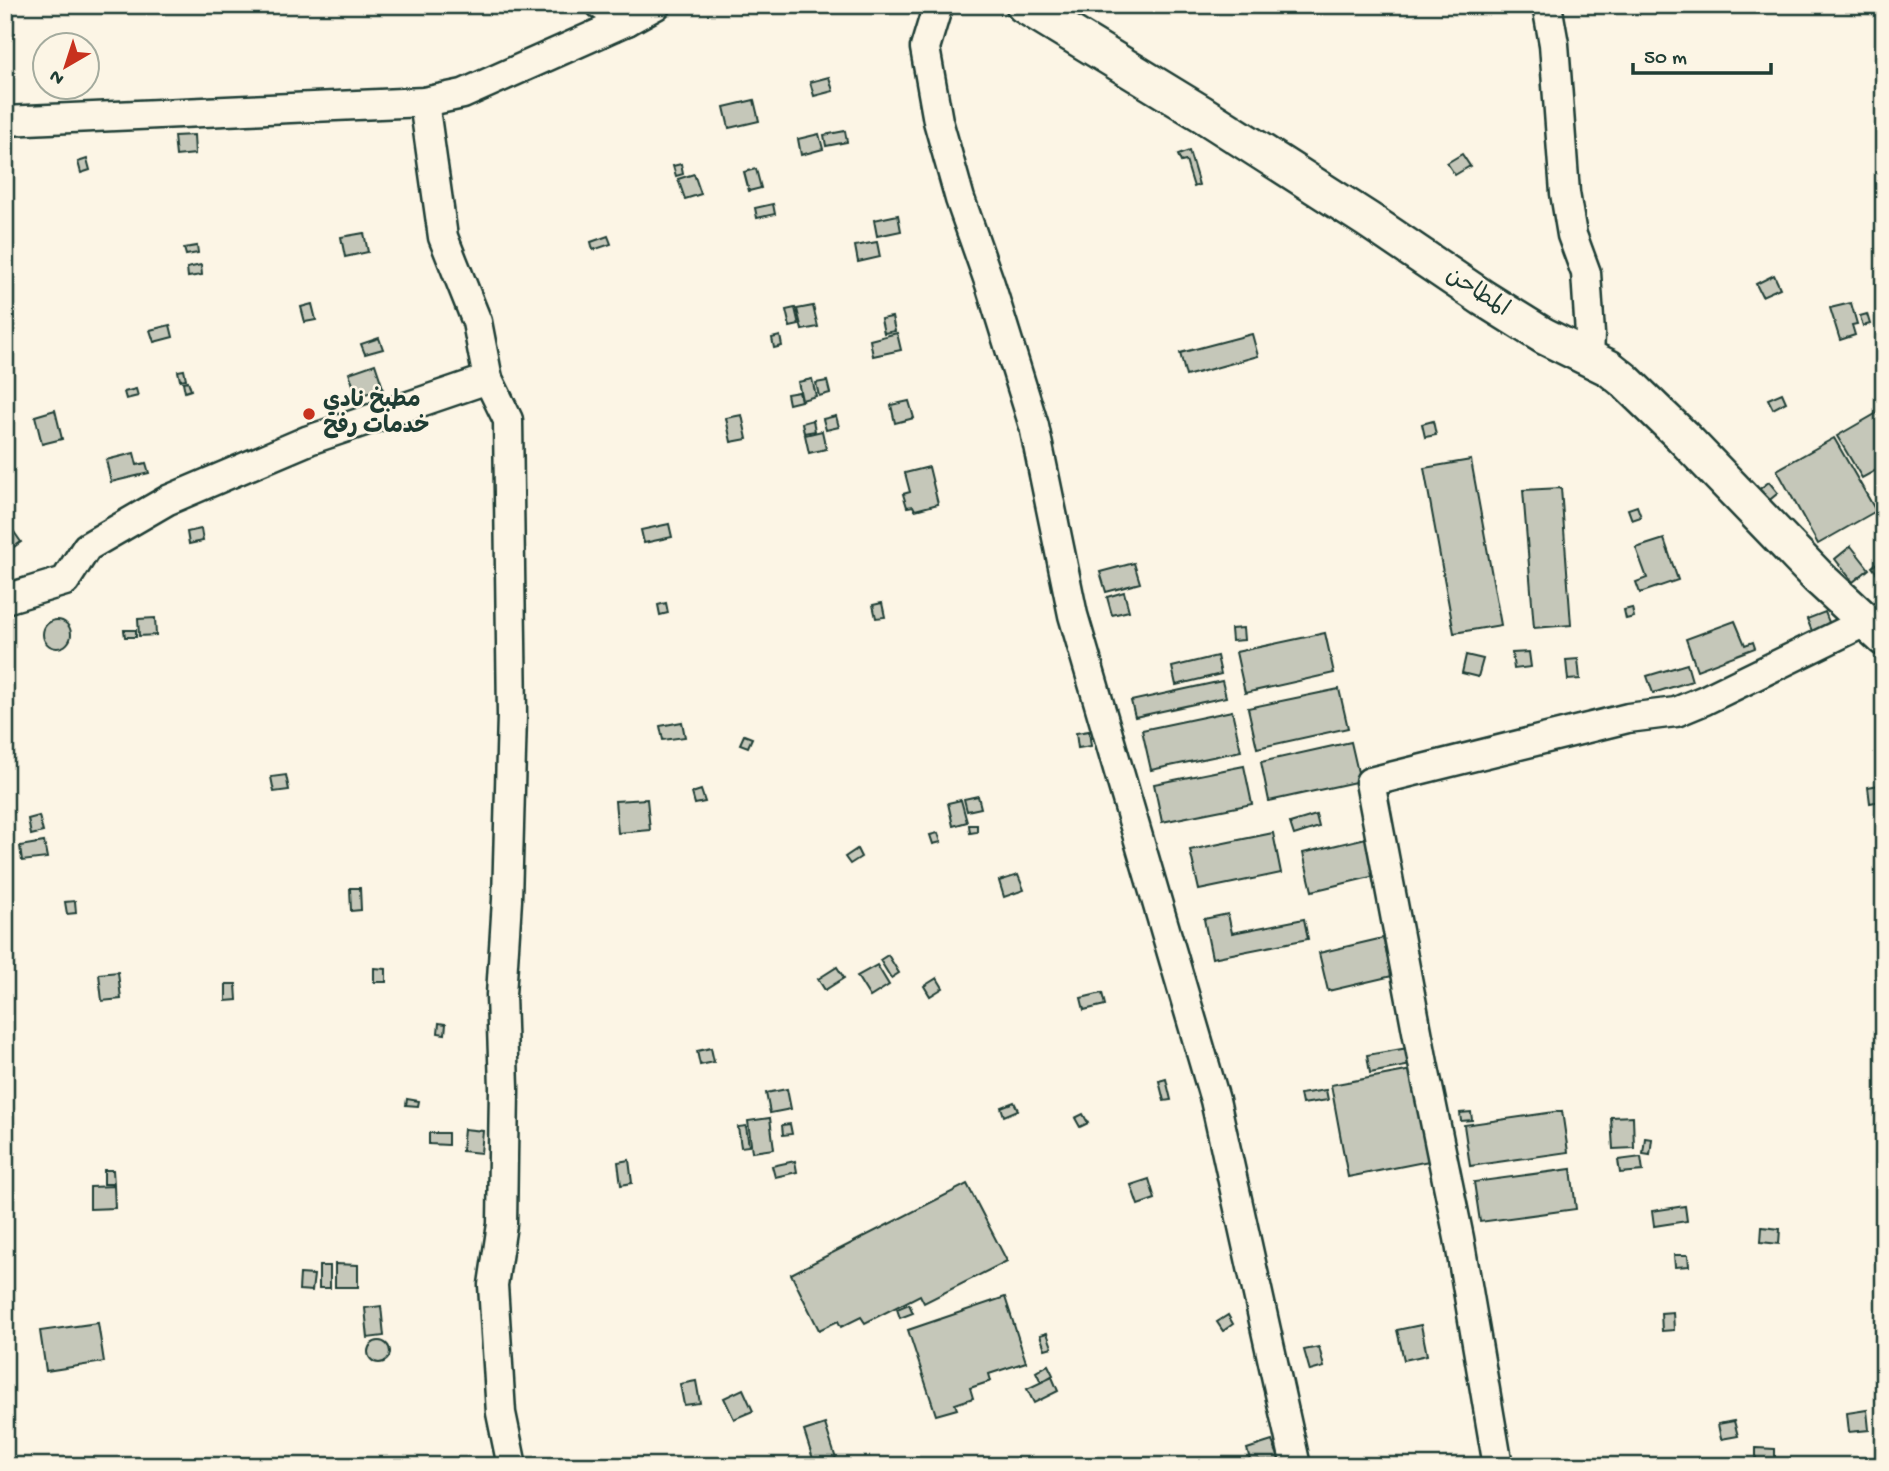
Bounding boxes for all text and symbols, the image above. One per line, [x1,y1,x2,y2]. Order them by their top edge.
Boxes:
north arrow [32,32,102,102]
scale bar [1633,32,1772,76]
text: 50 m [1644,47,1687,72]
text: N [45,64,70,89]
street label: المطاحن [1440,262,1514,324]
place label: مطبخ نادي خدمات رفح [323,386,429,441]
marker: مطبخ نادي خدمات رفح [301,406,317,422]

